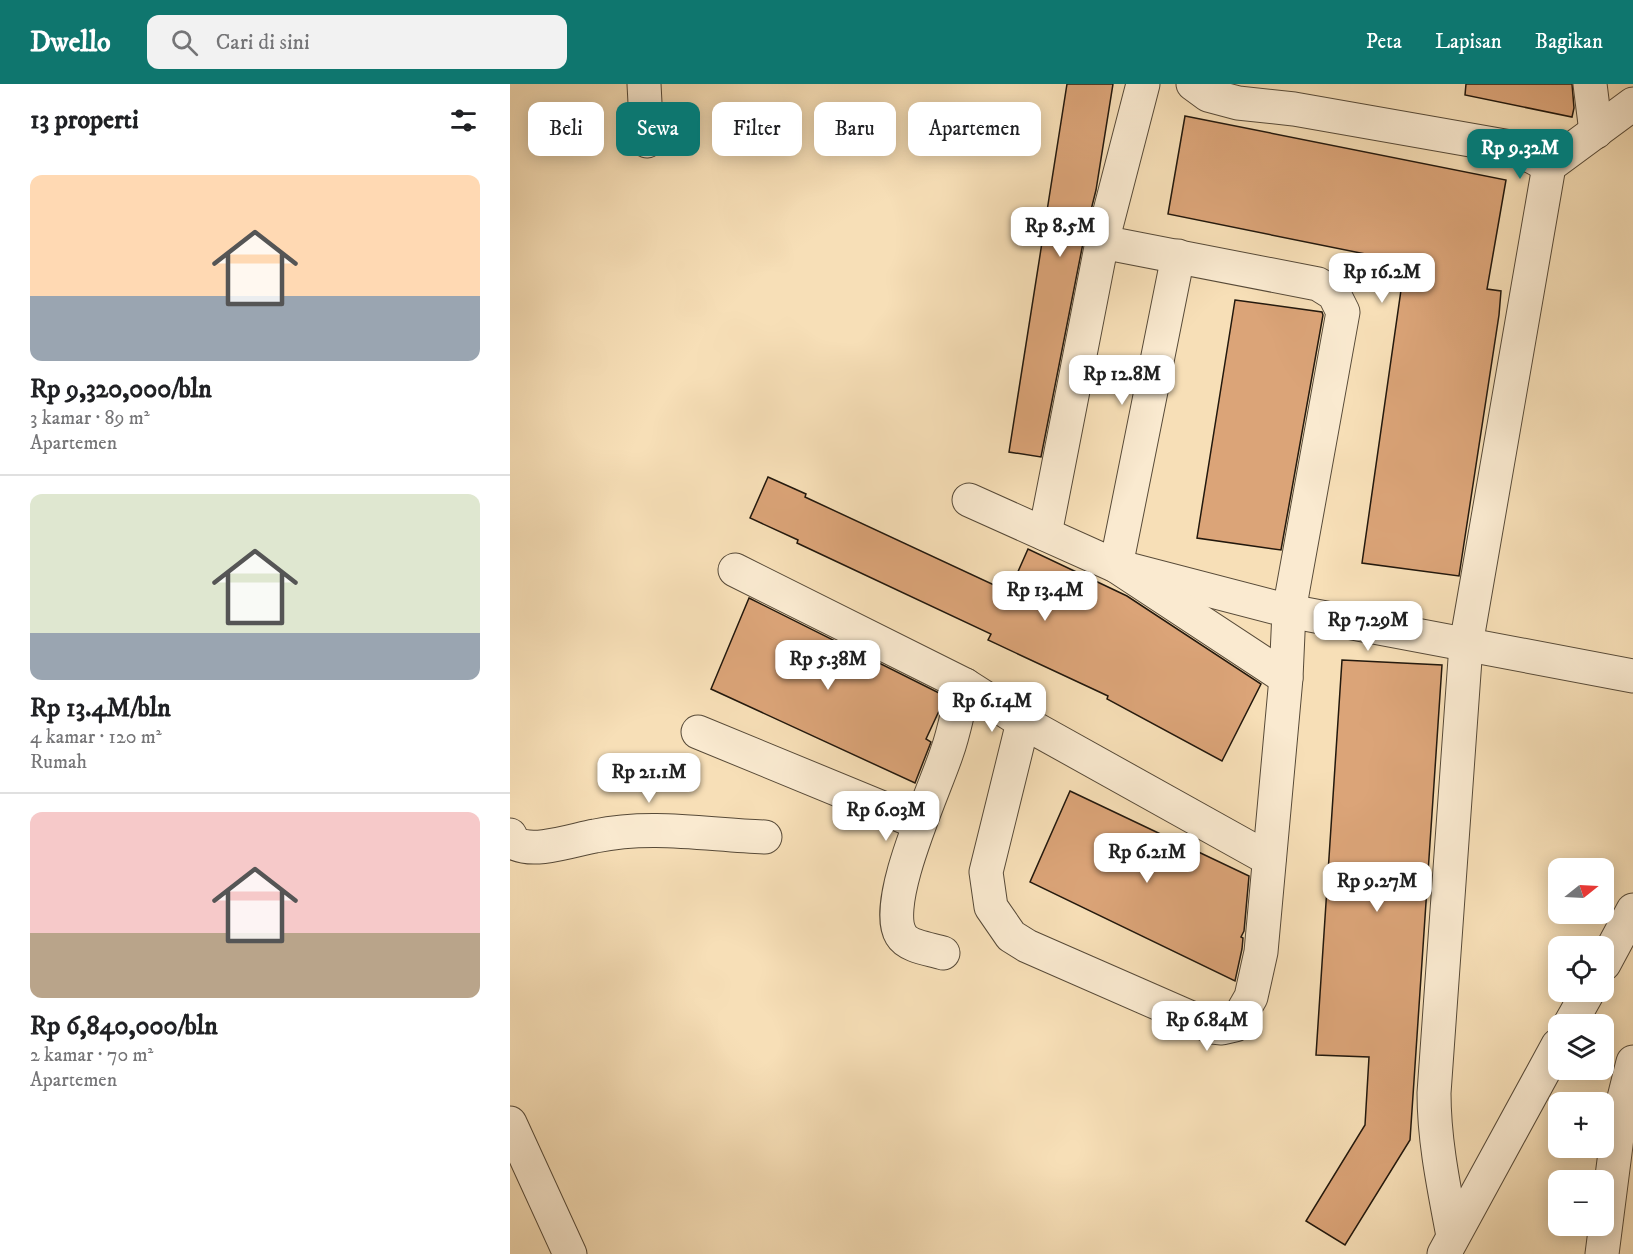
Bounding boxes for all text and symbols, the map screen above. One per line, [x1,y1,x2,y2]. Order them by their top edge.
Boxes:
search box [147,15,567,69]
text: Dwello [30,25,111,60]
icon: search [168,26,201,59]
text: Cari di sini [216,29,310,56]
text: Peta [1366,29,1402,55]
text: Lapisan [1435,29,1502,55]
text: Bagikan [1535,29,1603,55]
chip: Beli [528,102,604,156]
chip: Sewa [616,102,700,156]
chip: Filter [712,102,802,156]
chip: Baru [814,102,896,156]
chip: Apartemen [908,102,1041,156]
text: 13 properti [30,104,139,137]
icon: filters [447,104,480,137]
pin: Rp 9.32M [1458,129,1582,180]
text: Rp 9.32M [1481,136,1559,161]
pin: Rp 8.5M [1005,207,1115,258]
icon: home [201,214,309,322]
text: Rp 8.5M [1025,214,1095,239]
pin: Rp 16.2M [1320,253,1444,304]
text: Rp 16.2M [1343,260,1421,285]
pin: Rp 12.8M [1060,355,1184,406]
text: Rp 12.8M [1083,362,1161,387]
text: Rp 9,320,000/bln [30,373,212,406]
text: 3 kamar · 89 m² [30,406,150,431]
text: Apartemen [30,431,117,456]
icon: home [201,533,309,641]
pin: Rp 13.4M [983,571,1107,622]
text: Rp 13.4M [1006,578,1084,603]
pin: Rp 7.29M [1306,601,1430,652]
text: Rp 7.29M [1328,608,1408,633]
pin: Rp 5.38M [766,640,890,691]
text: Rp 5.38M [789,647,867,672]
pin: Rp 6.14M [930,682,1054,733]
text: Rp 6.14M [952,689,1032,714]
text: Rp 13.4M/bln [30,692,171,725]
text: 4 kamar · 120 m² [30,725,162,750]
text: Rumah [30,750,87,775]
pin: Rp 21.1M [587,753,711,804]
text: Rp 21.1M [611,760,687,785]
pin: Rp 6.03M [824,791,948,842]
text: Rp 6.03M [846,798,926,823]
pin: Rp 6.21M [1085,833,1209,884]
text: Rp 6.21M [1108,840,1186,865]
icon: home [201,851,309,959]
north arrow [1548,858,1614,924]
map controls [1548,858,1614,1236]
pin: Rp 9.27M [1315,862,1439,913]
text: Rp 9.27M [1337,869,1417,894]
button: locate [1548,936,1614,1002]
pin: Rp 6.84M [1145,1001,1269,1052]
text: Rp 6.84M [1166,1008,1248,1033]
text: Rp 6,840,000/bln [30,1010,218,1043]
button: layers [1548,1014,1614,1080]
text: 2 kamar · 70 m² [30,1043,153,1068]
text: Apartemen [30,1068,117,1093]
button: + [1548,1092,1614,1158]
button: − [1548,1170,1614,1236]

